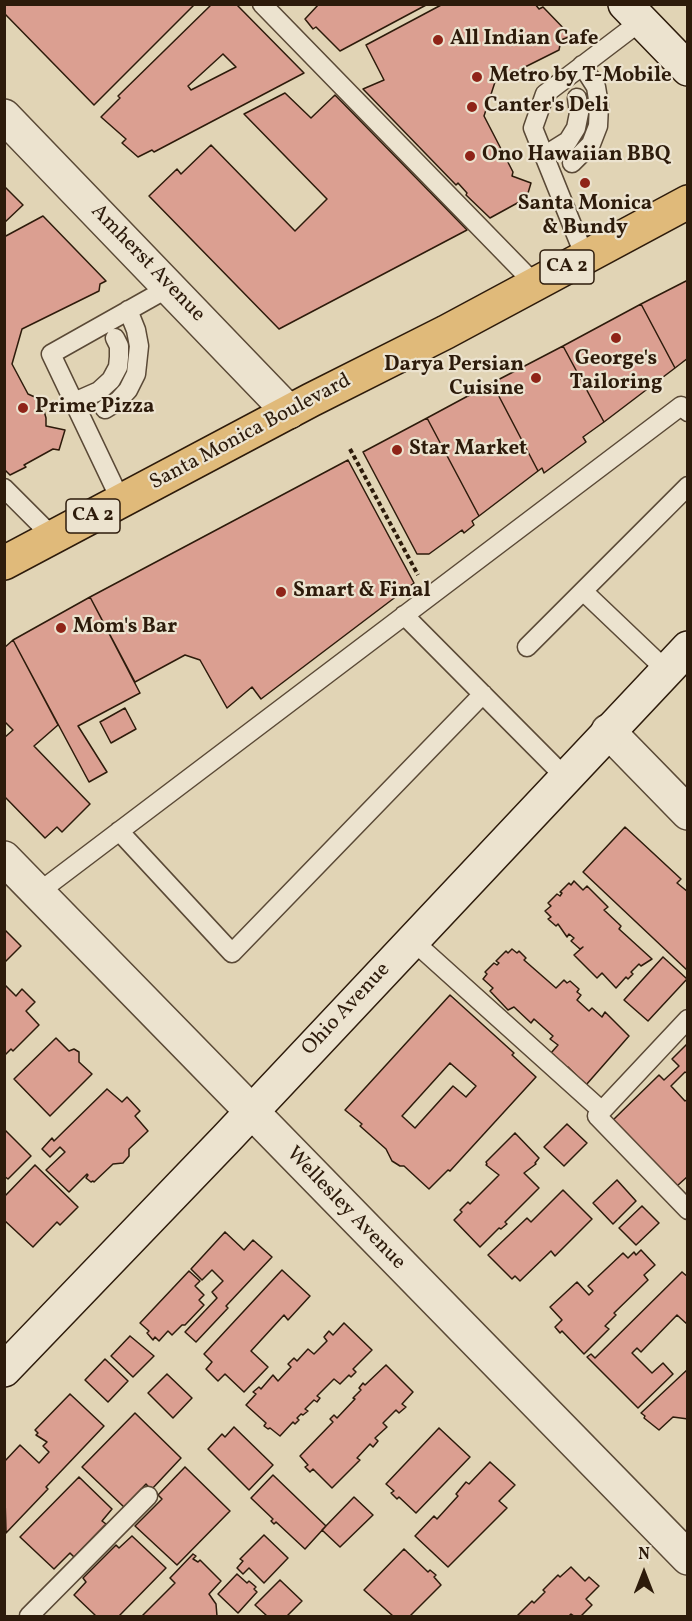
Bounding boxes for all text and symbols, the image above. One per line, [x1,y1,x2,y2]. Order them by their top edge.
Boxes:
place label: All Indian Cafe [450,27,599,53]
marker: All Indian Cafe [431,33,445,47]
place label: Metro by T-Mobile [489,64,672,90]
marker: Metro by T-Mobile [470,70,484,84]
place label: Canter's Deli [484,94,609,120]
marker: Canter's Deli [465,100,479,114]
place label: Ono Hawaiian BBQ [482,143,671,169]
marker: Ono Hawaiian BBQ [463,149,477,163]
marker: Santa Monica & Bundy [578,176,592,190]
place label: Santa Monica & Bundy [518,192,652,242]
street label: Amherst Avenue [84,200,210,328]
road number: CA 2 [540,250,594,284]
marker: George's Tailoring [609,331,623,345]
place label: George's Tailoring [570,347,662,397]
place label: Darya Persian Cuisine [384,353,524,403]
street label: Santa Monica Boulevard [146,369,356,497]
marker: Darya Persian Cuisine [529,371,543,385]
place label: Prime Pizza [35,395,154,421]
marker: Prime Pizza [16,401,30,415]
place label: Star Market [409,437,527,463]
marker: Star Market [390,443,404,457]
road number: CA 2 [66,499,120,533]
place label: Smart & Final [293,579,431,605]
marker: Smart & Final [274,585,288,599]
place label: Mom's Bar [73,615,177,641]
marker: Mom's Bar [54,621,68,635]
street label: Ohio Avenue [297,958,397,1062]
street label: Wellesley Avenue [280,1142,410,1276]
north arrow [614,1543,674,1603]
text: N [638,1544,650,1566]

